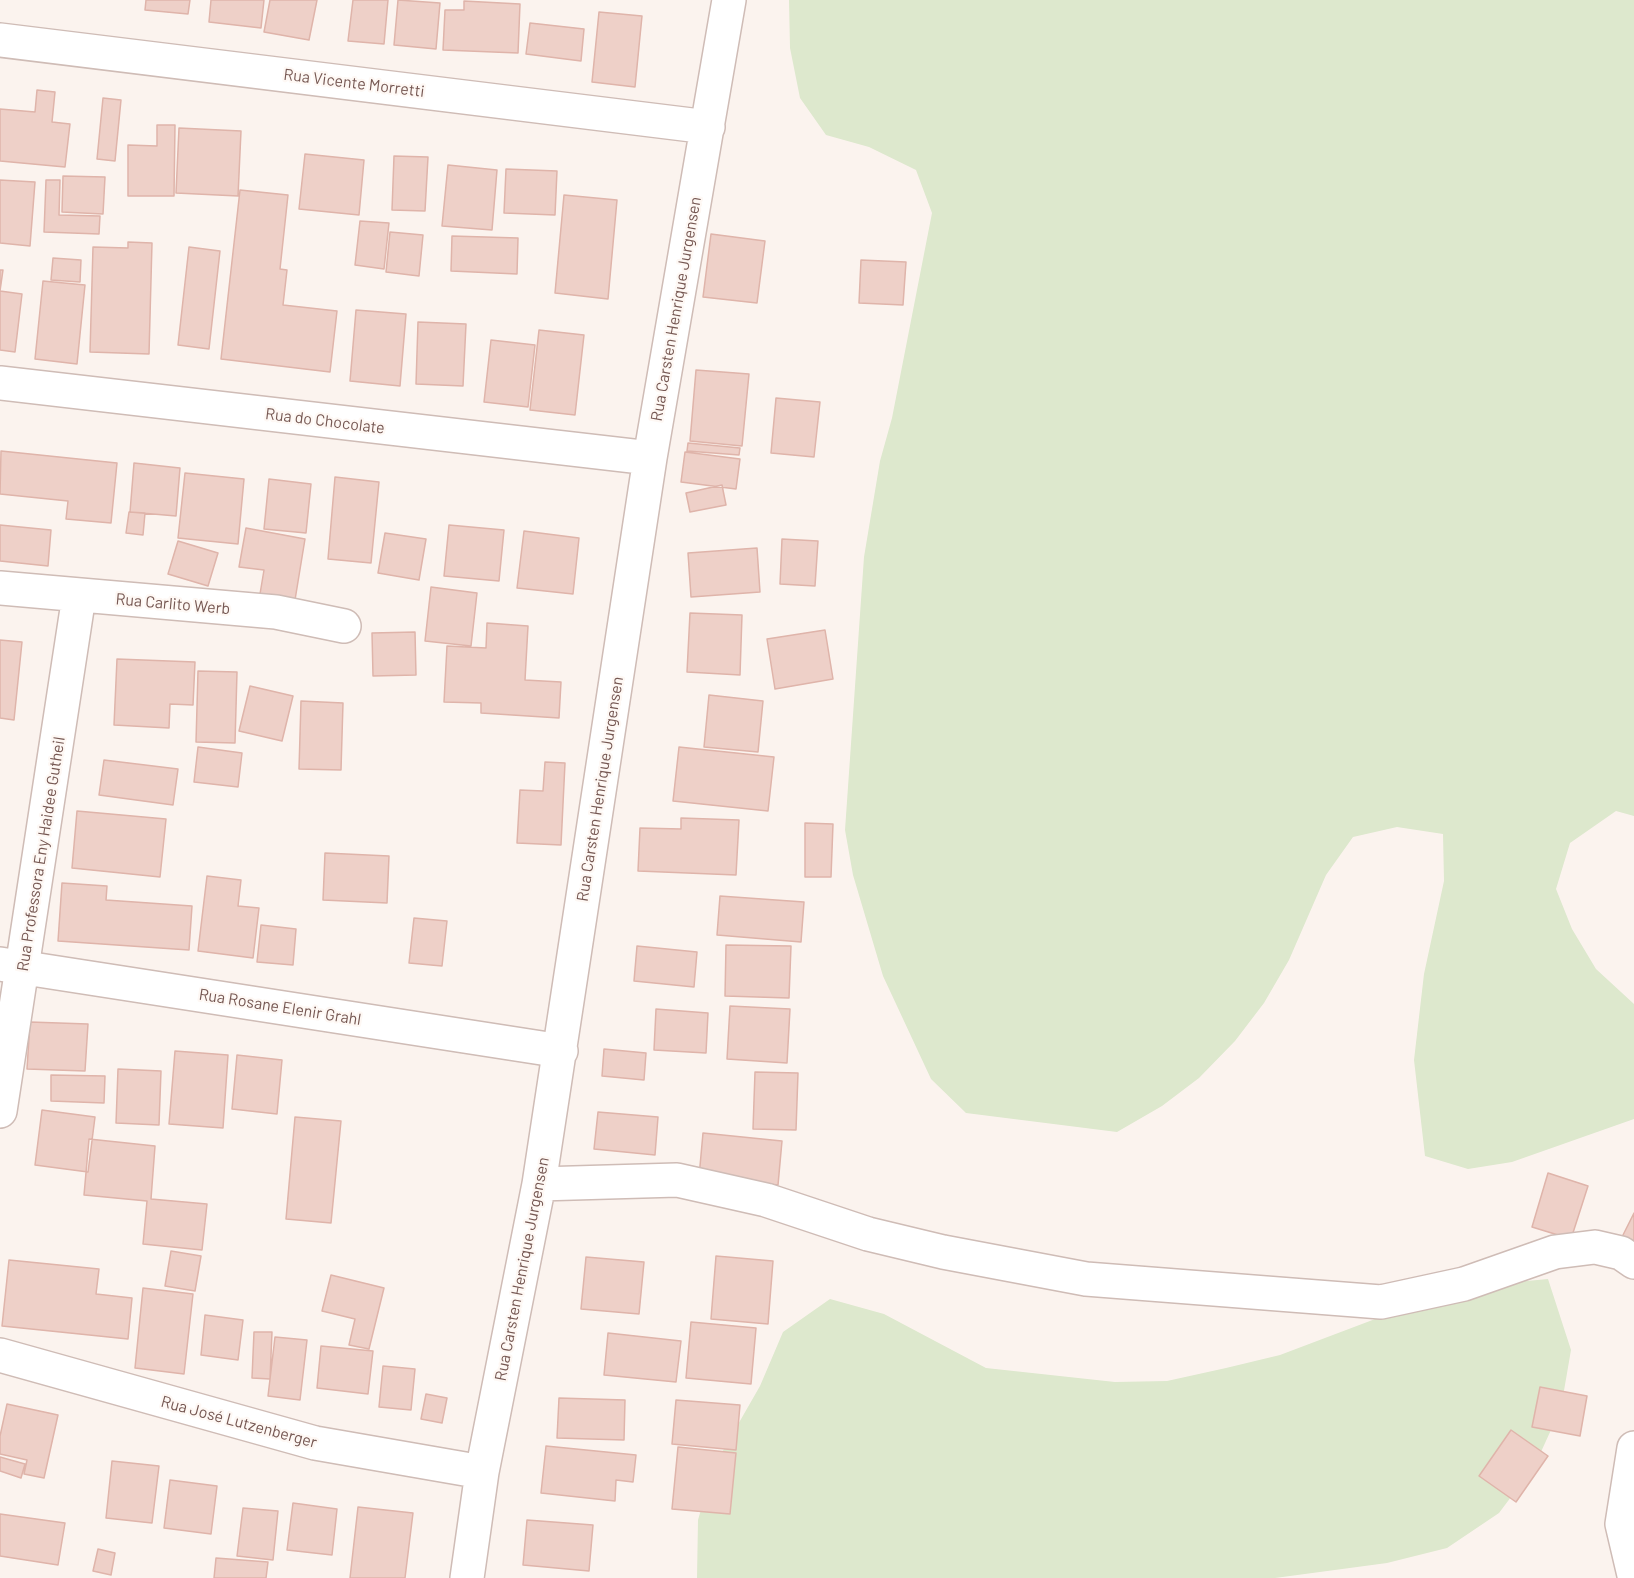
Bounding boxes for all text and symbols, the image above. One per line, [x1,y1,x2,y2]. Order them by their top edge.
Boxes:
street label: Rua Vicente Morretti [282,65,426,101]
street label: Rua Carsten Henrique Jurgensen [647,195,705,423]
street label: Rua do Chocolate [264,404,386,438]
street label: Rua Carlito Werb [115,589,231,619]
street label: Rua Carsten Henrique Jurgensen [573,675,627,903]
street label: Rua Professora Eny Haidee Gutheil [13,735,69,973]
street label: Rua Rosane Elenir Grahl [197,985,363,1029]
street label: Rua Carsten Henrique Jurgensen [491,1155,553,1383]
street label: Rua José Lutzenberger [159,1392,319,1452]

